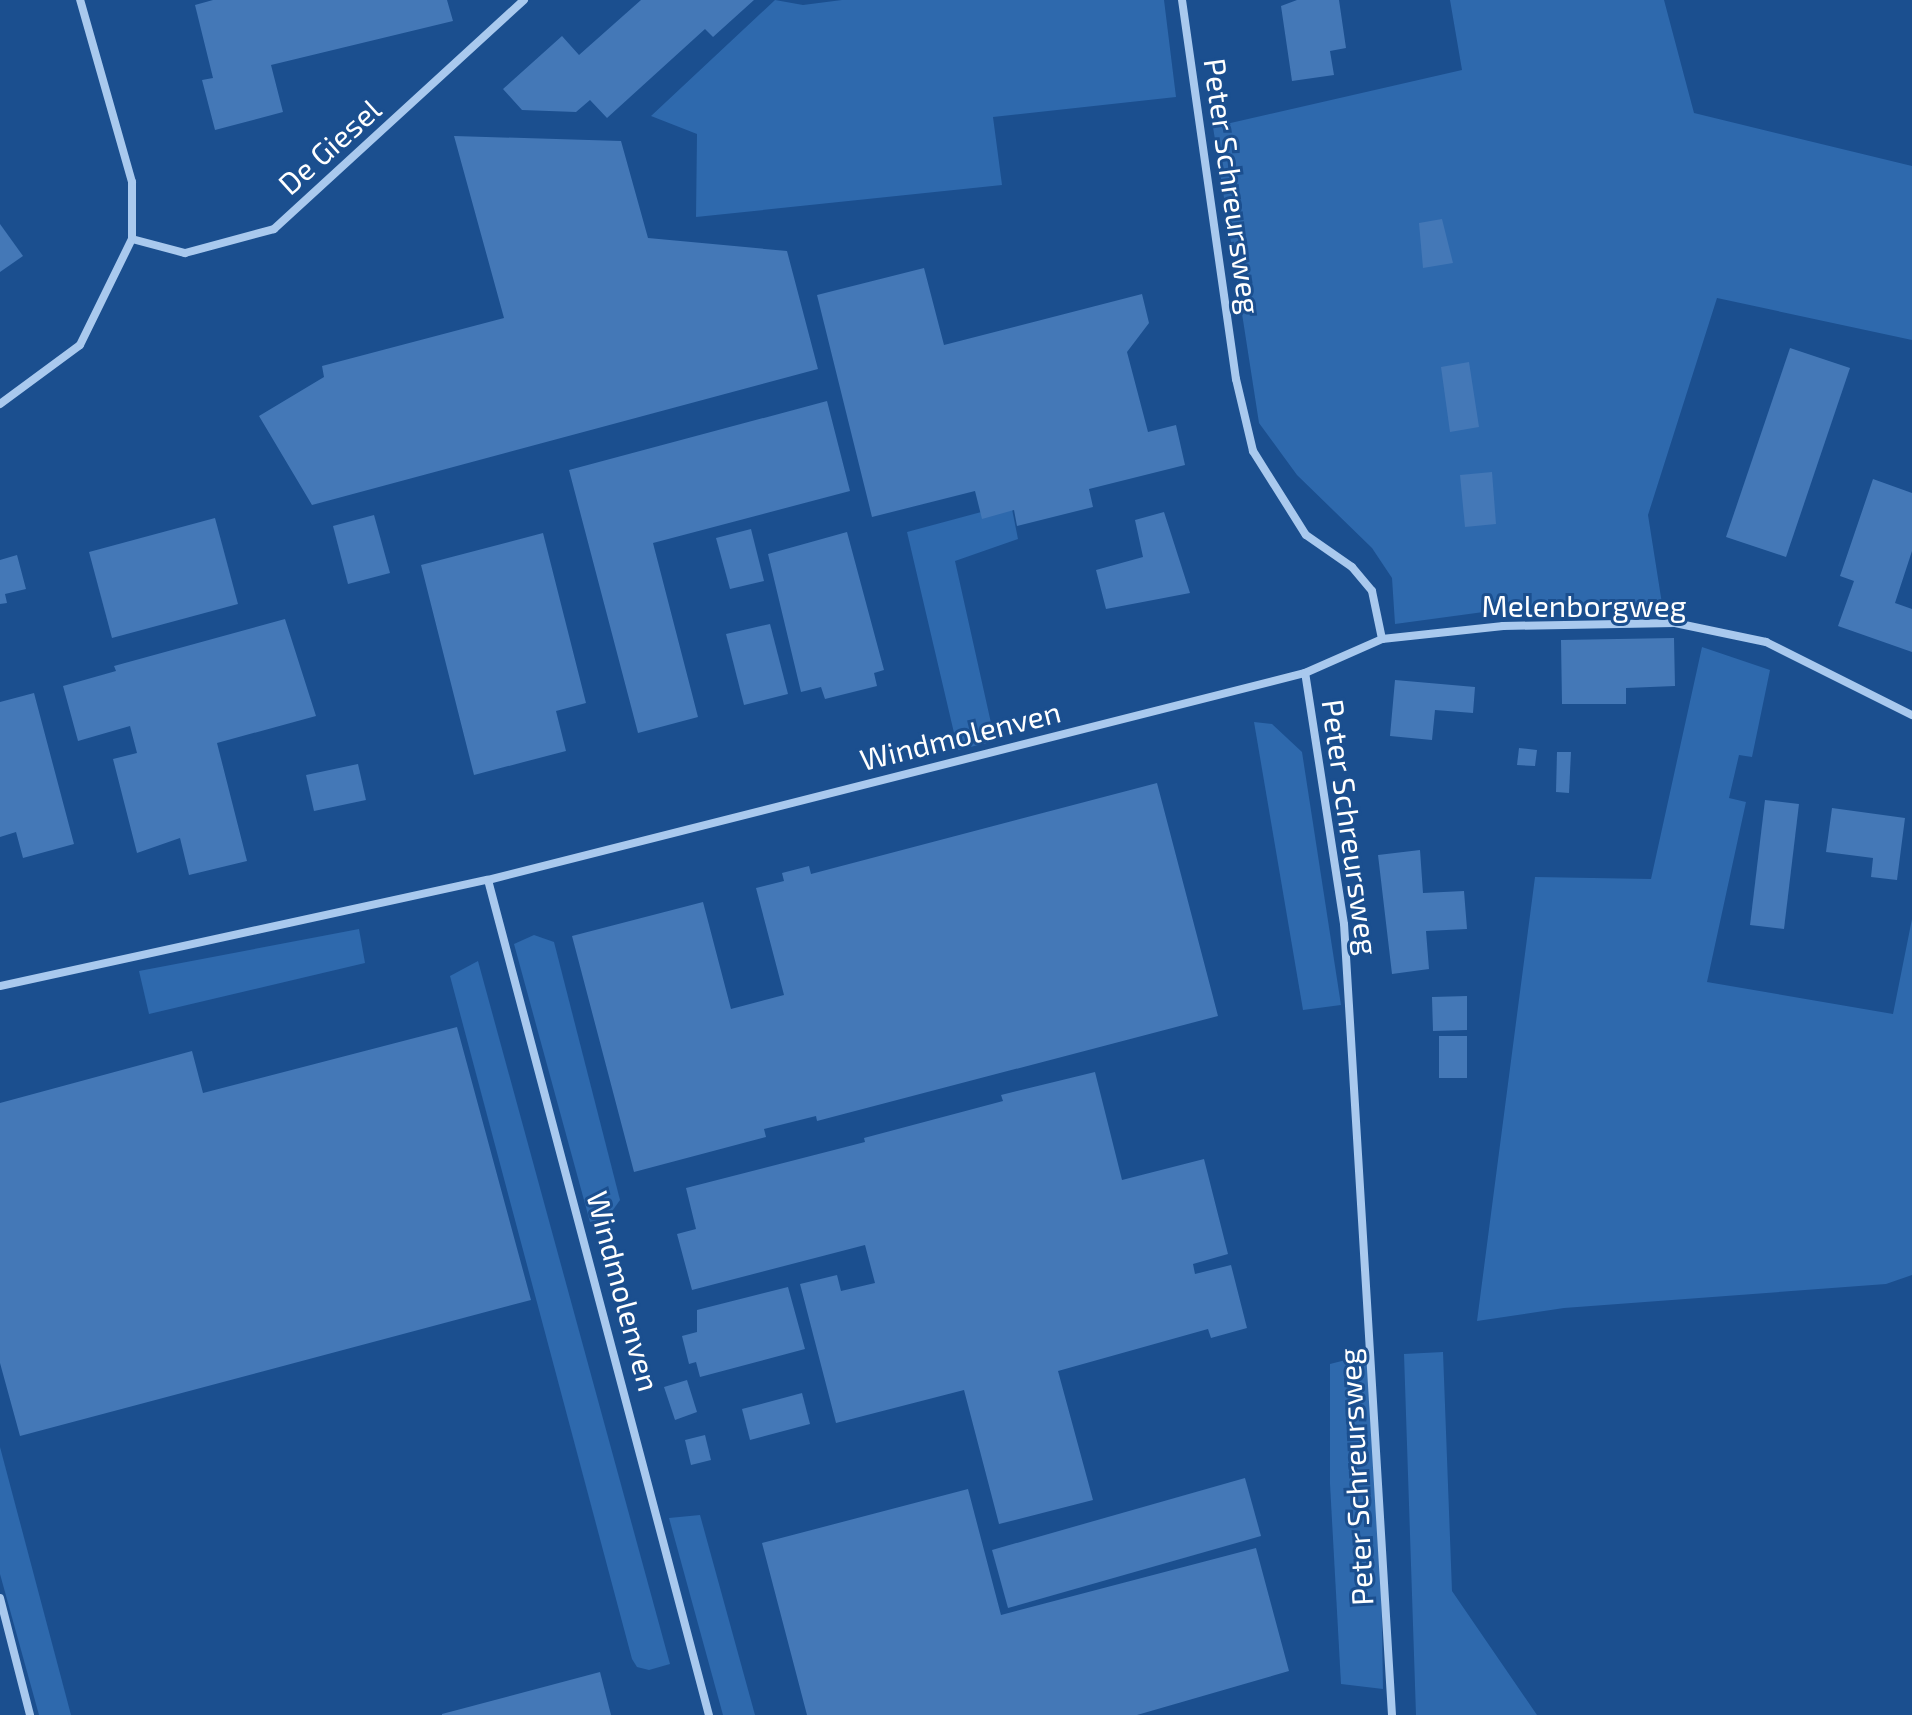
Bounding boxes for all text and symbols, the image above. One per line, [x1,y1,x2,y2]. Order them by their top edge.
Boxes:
street label: Peter Schreursweg [1197,56,1269,316]
street label: De Giesel [270,91,388,201]
street label: Melenborgweg [1481,587,1687,623]
street label: Windmolenven [856,693,1064,777]
street label: Peter Schreursweg [1315,697,1387,957]
street label: Windmolenven [580,1187,668,1395]
street label: Peter Schreursweg [1330,1347,1380,1607]

